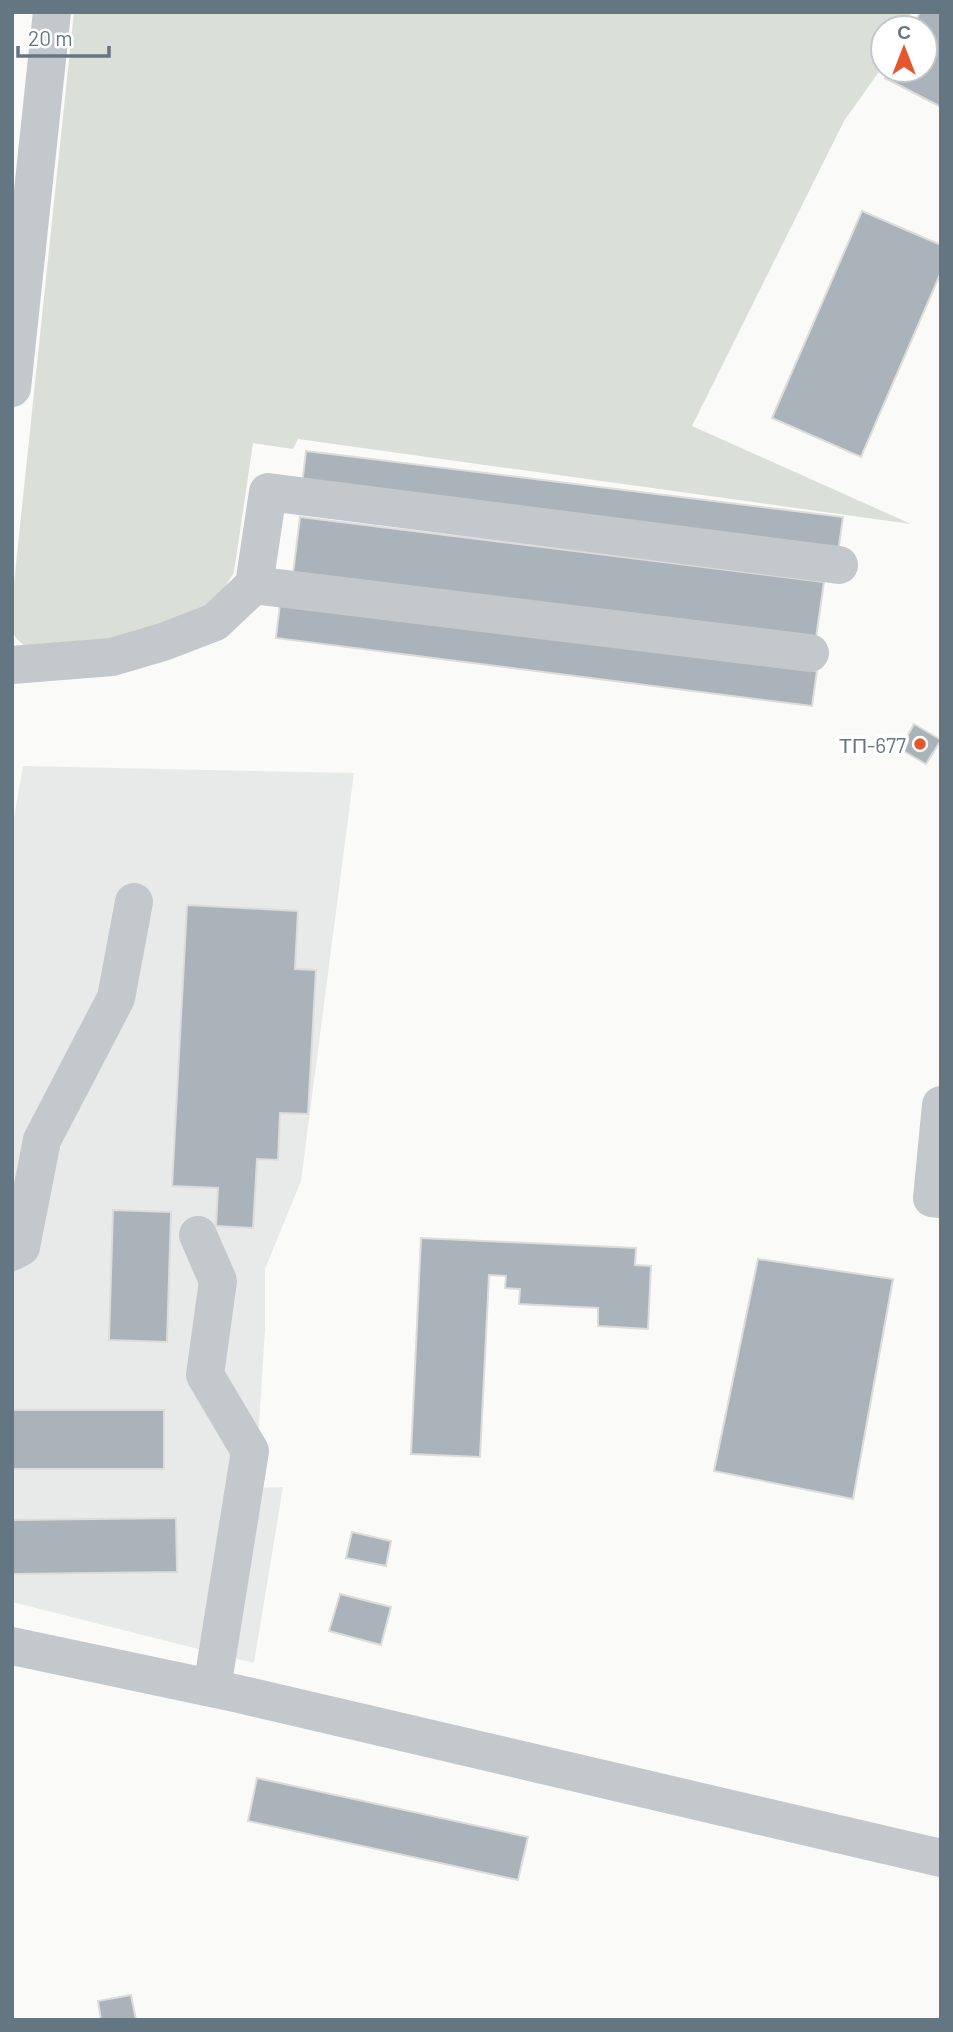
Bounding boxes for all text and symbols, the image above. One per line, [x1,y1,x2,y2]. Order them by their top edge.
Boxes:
scale bar [18,14,108,58]
north arrow [869,14,939,84]
text: С [897,20,911,43]
text: 20 m [28,25,73,50]
place label: ТП-677 [839,732,906,757]
marker: ТП-677 [912,736,928,752]

